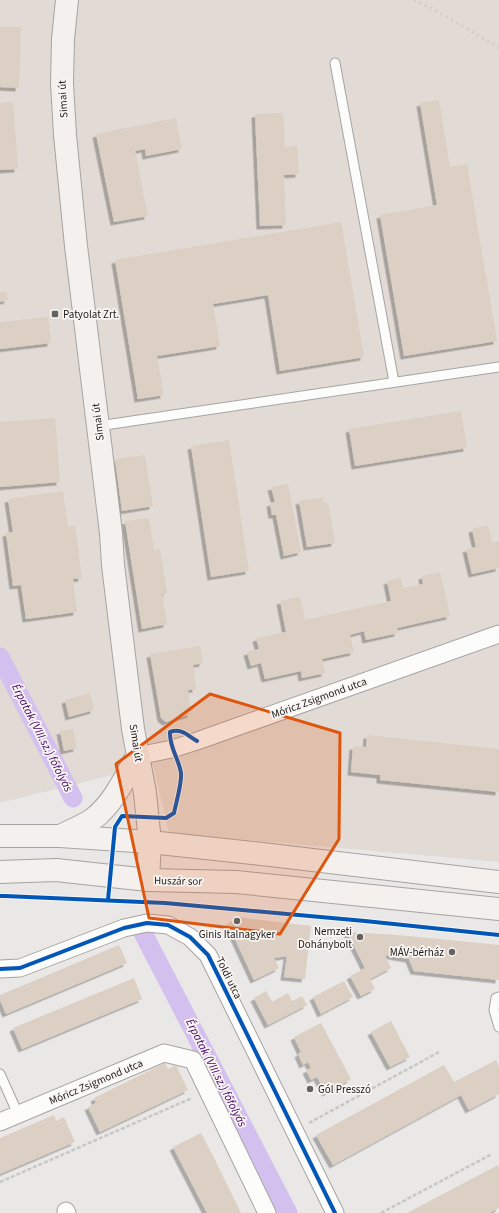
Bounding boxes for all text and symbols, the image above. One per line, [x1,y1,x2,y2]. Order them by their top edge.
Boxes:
street label: Simai út [55,79,71,118]
place label: Patyolat Zrt. [63,307,120,322]
marker: Patyolat Zrt. [50,309,60,319]
street label: Simai út [88,402,108,442]
street label: Móricz Zsigmond utca [269,674,369,722]
water label: Érpatak (VIII.sz.) főfolyás [7,681,77,795]
street label: Simai út [126,723,146,763]
street label: Huszár sor [154,873,202,889]
marker: Ginis Italnagyker [232,916,242,926]
place label: Nemzeti Dohánybolt [298,924,352,952]
place label: Ginis Italnagyker [199,927,276,942]
marker: Nemzeti Dohánybolt [355,932,365,942]
place label: MÁV-bérház [390,945,444,960]
marker: MÁV-bérház [447,947,457,957]
street label: Toldi utca [212,955,246,1001]
water label: Érpatak (VIII.sz.) főfolyás [181,1016,251,1130]
street label: Móricz Zsigmond utca [47,1055,145,1109]
place label: Gól Presszó [318,1082,371,1097]
marker: Gól Presszó [305,1084,315,1094]

